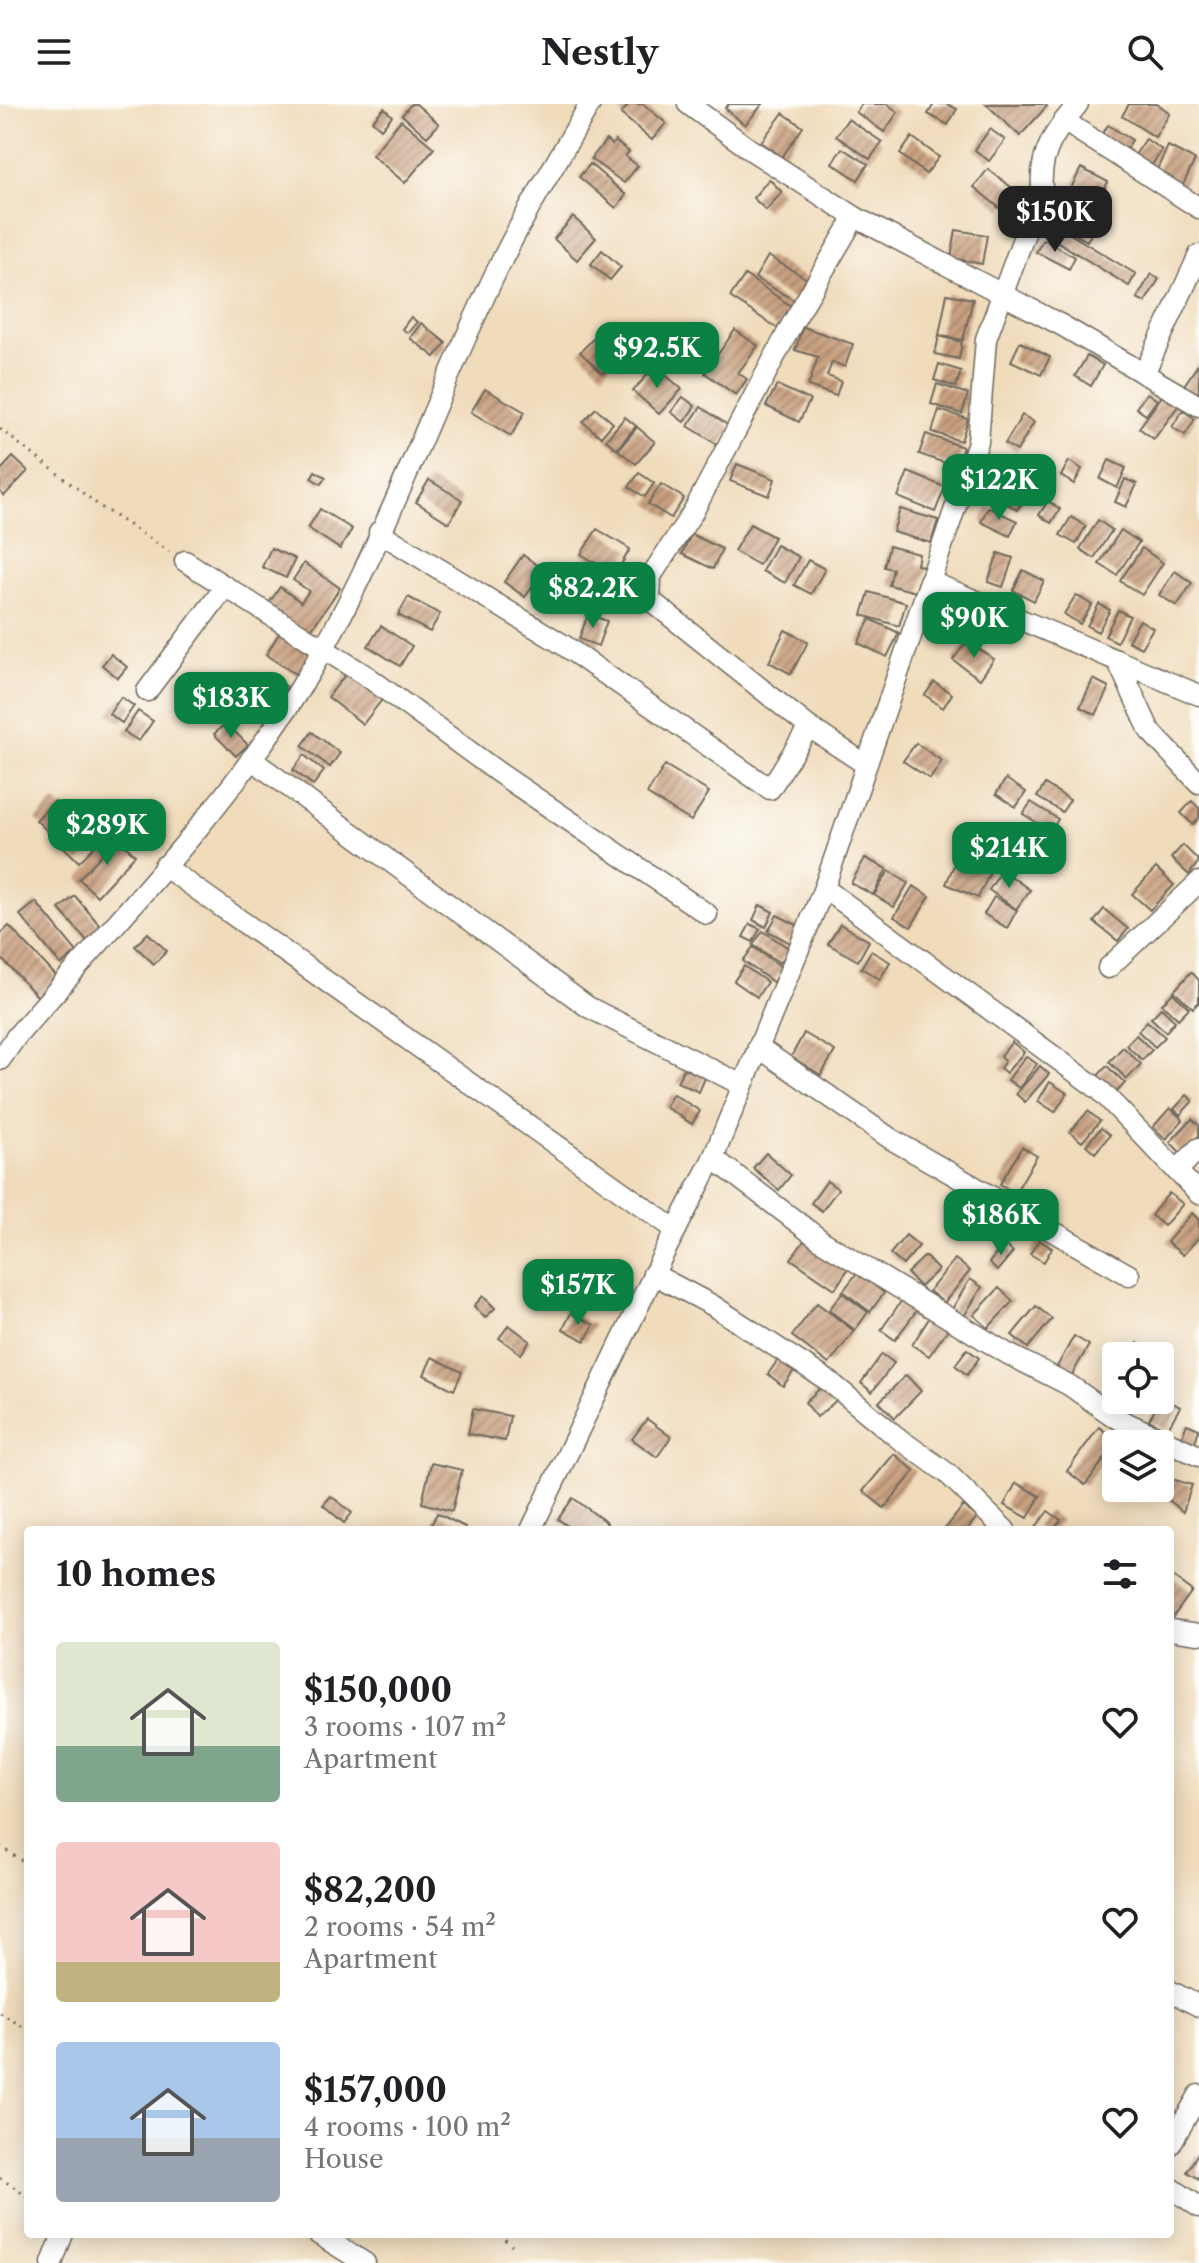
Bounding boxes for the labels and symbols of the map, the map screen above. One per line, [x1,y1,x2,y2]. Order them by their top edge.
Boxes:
pin: $150K [999,186,1111,254]
pin: $92.5K [592,322,722,390]
pin: $122K [943,454,1055,522]
pin: $82.2K [528,562,658,630]
pin: $90K [927,592,1021,660]
pin: $183K [175,672,287,740]
pin: $289K [51,799,163,867]
pin: $214K [953,822,1065,890]
pin: $186K [945,1189,1057,1257]
pin: $157K [522,1259,634,1327]

